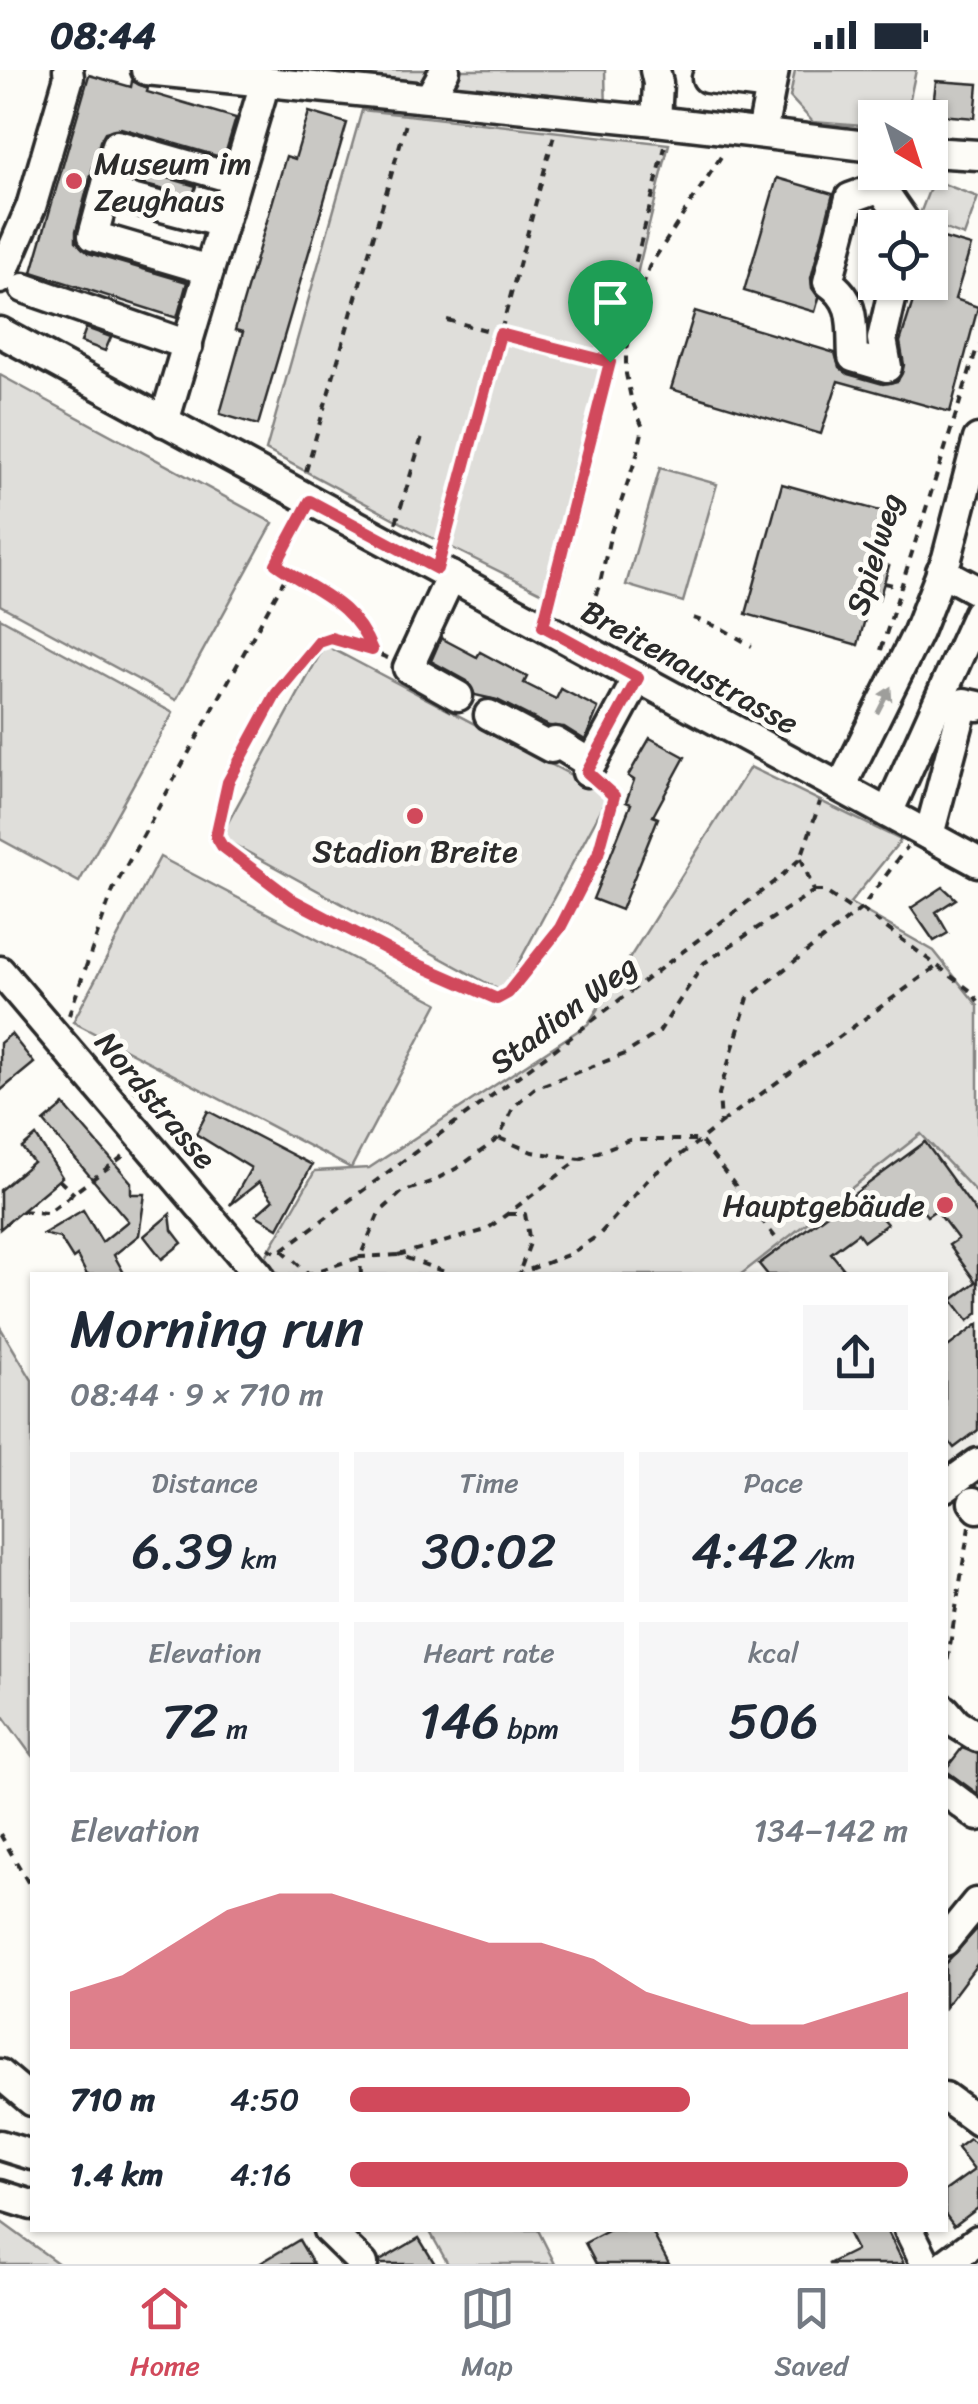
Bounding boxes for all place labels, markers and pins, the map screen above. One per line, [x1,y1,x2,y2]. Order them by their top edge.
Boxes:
place label: Museum im Zeughaus [94,135,252,229]
marker: Museum im Zeughaus [63,170,85,192]
pin [568,260,653,363]
marker: Stadion Breite [404,805,426,827]
place label: Stadion Breite [312,823,518,880]
place label: Hauptgebäude [723,1177,925,1234]
marker: Hauptgebäude [934,1194,956,1216]

